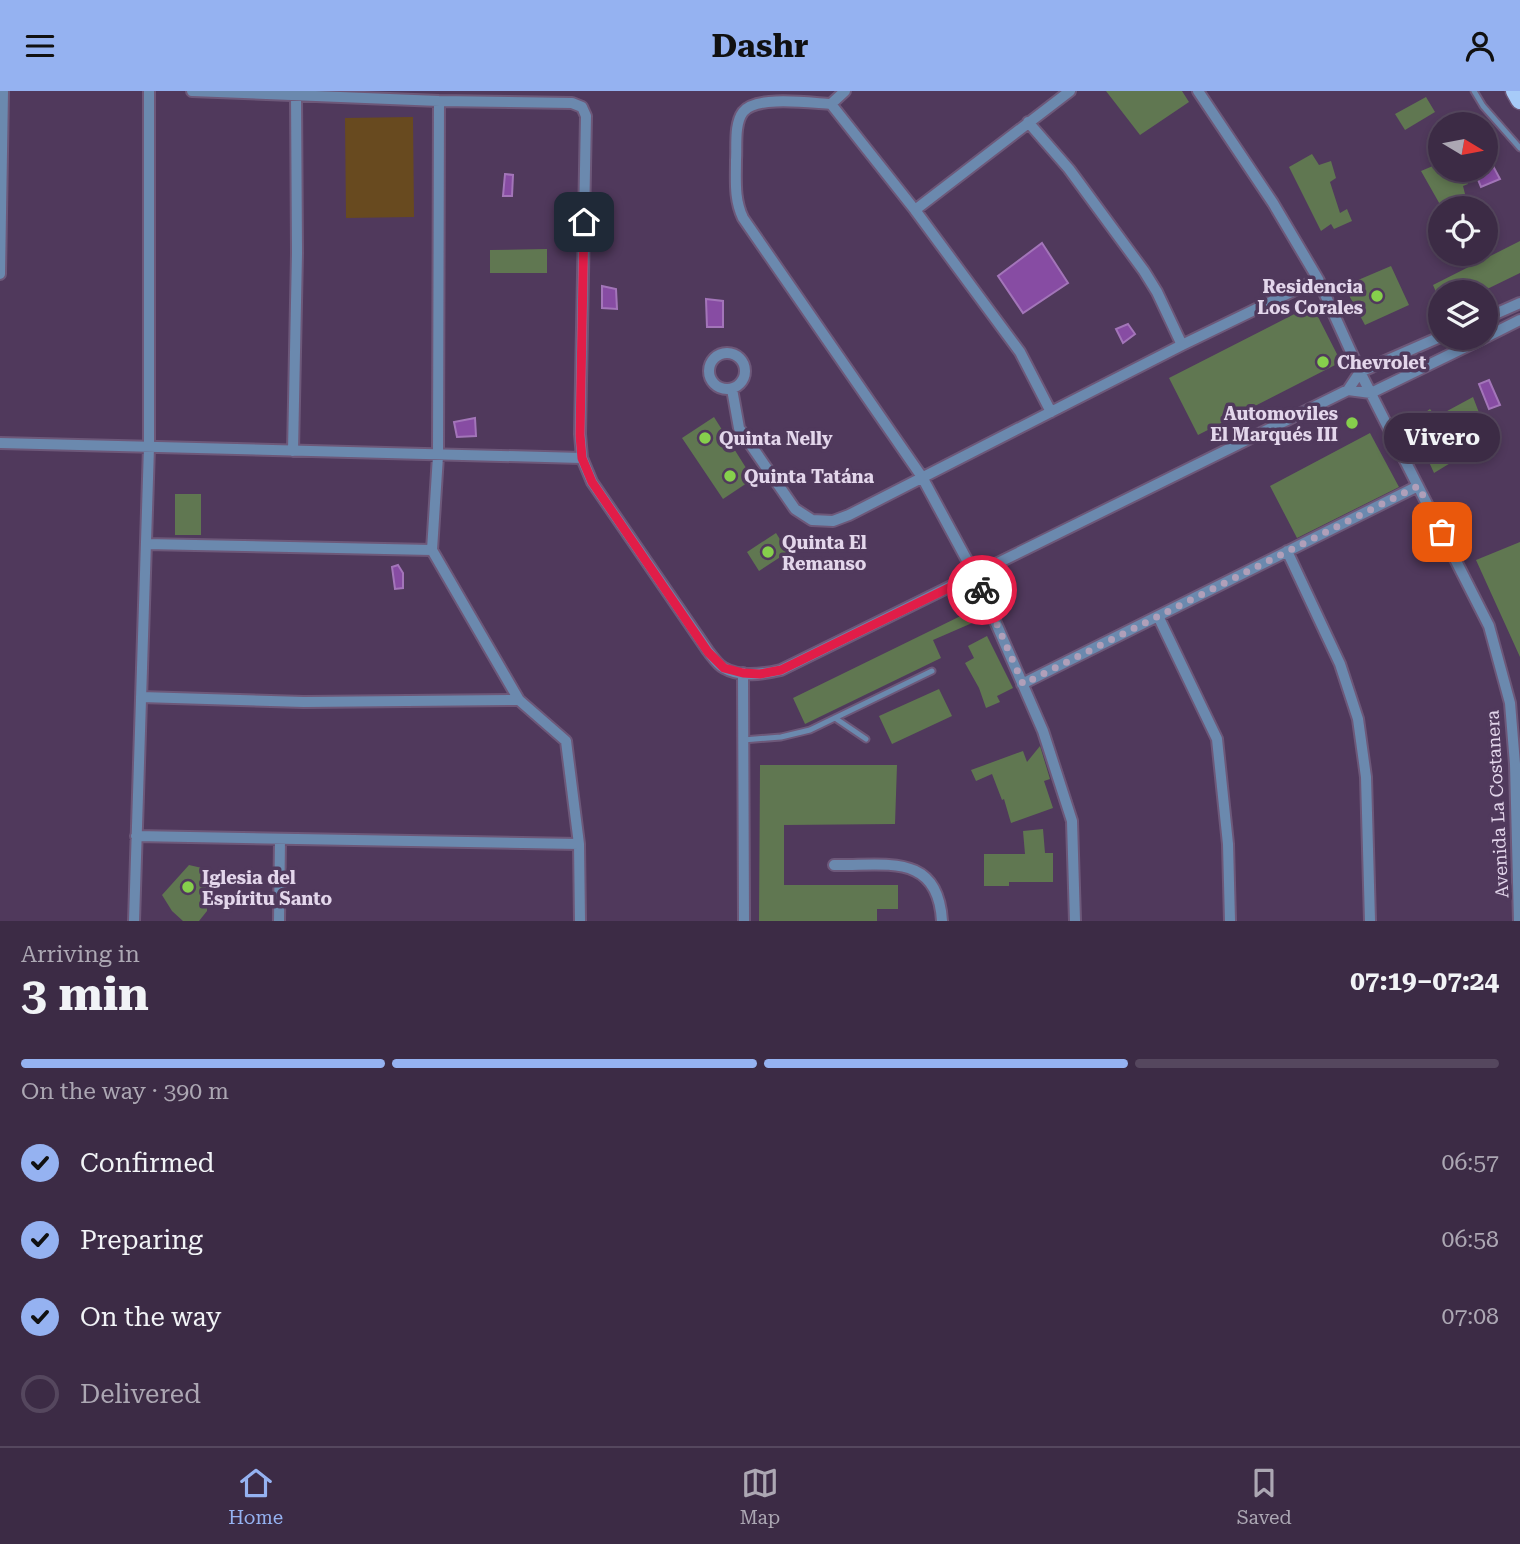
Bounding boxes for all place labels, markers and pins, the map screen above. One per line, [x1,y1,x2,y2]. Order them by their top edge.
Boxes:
pin [554,192,614,252]
place label: Residencia Los Corales [1257,276,1363,318]
marker: Residencia Los Corales [1369,288,1385,304]
place label: Chevrolet [1337,352,1426,373]
marker: Chevrolet [1315,354,1331,370]
place label: Automoviles El Marqués III [1210,403,1338,445]
callout: Vivero [1384,413,1500,462]
marker: Automoviles El Marqués III [1344,415,1360,431]
place label: Quinta Nelly [719,428,833,449]
marker: Quinta Nelly [697,430,713,446]
place label: Quinta Tatána [744,466,875,487]
marker: Quinta Tatána [722,468,738,484]
pin [1412,502,1472,562]
place label: Quinta El Remanso [782,532,867,574]
marker: Quinta El Remanso [760,544,776,560]
place label: Iglesia del Espíritu Santo [202,867,332,909]
marker: Iglesia del Espíritu Santo [180,879,196,895]

